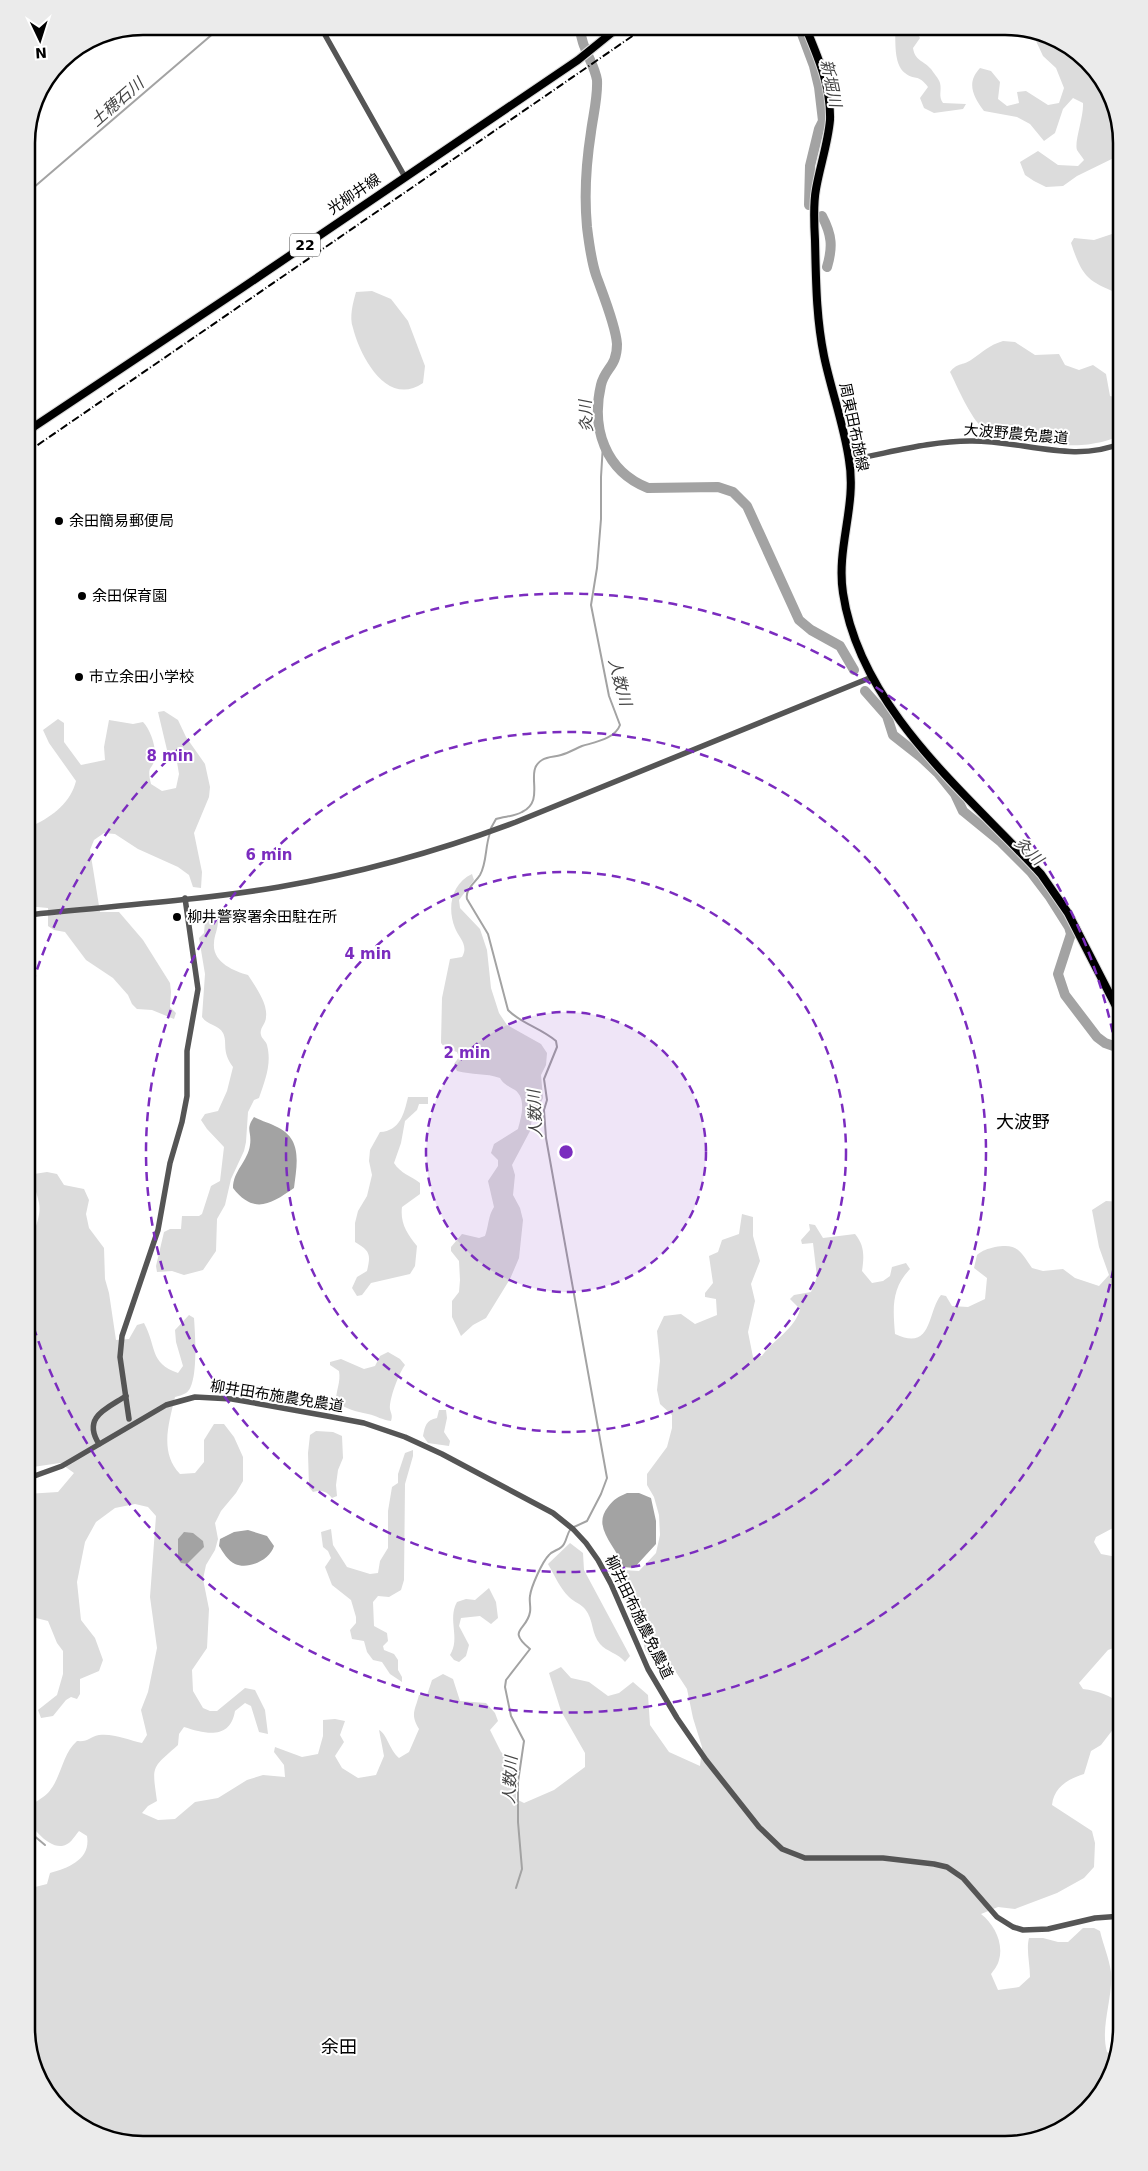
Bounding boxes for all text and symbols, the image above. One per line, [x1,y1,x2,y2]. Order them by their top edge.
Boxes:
north arrow [15,15,65,65]
text: N [35,45,47,61]
water label: 新堀川 [817,58,846,110]
water label: 土穂石川 [87,73,149,130]
street label: 光柳井線 [324,170,384,218]
road number: 22 [290,234,320,256]
street label: 周東田布施線 [836,381,872,473]
water label: 灸川 [576,398,596,432]
street label: 大波野農免農道 [963,420,1069,448]
place label: 余田簡易郵便局 [69,512,174,530]
marker: 余田簡易郵便局 [53,515,65,527]
place label: 余田保育園 [92,587,167,605]
marker: 余田保育園 [76,590,88,602]
water label: 人数川 [605,656,636,710]
place label: 市立余田小学校 [89,668,194,686]
marker: 市立余田小学校 [73,671,85,683]
text: 8 min [146,747,194,765]
water label: 灸川 [1011,833,1049,870]
text: 6 min [245,846,293,864]
place label: 柳井警察署余田駐在所 [187,908,337,926]
marker: 柳井警察署余田駐在所 [171,911,183,923]
text: 4 min [344,945,392,963]
text: 2 min [443,1044,491,1062]
water label: 人数川 [524,1088,546,1138]
district label: 大波野 [996,1111,1050,1132]
centre of rings [557,1143,575,1161]
street label: 柳井田布施農免農道 [209,1377,345,1415]
street label: 柳井田布施農免農道 [601,1552,677,1682]
water label: 人数川 [499,1754,521,1804]
district label: 余田 [321,2036,357,2057]

